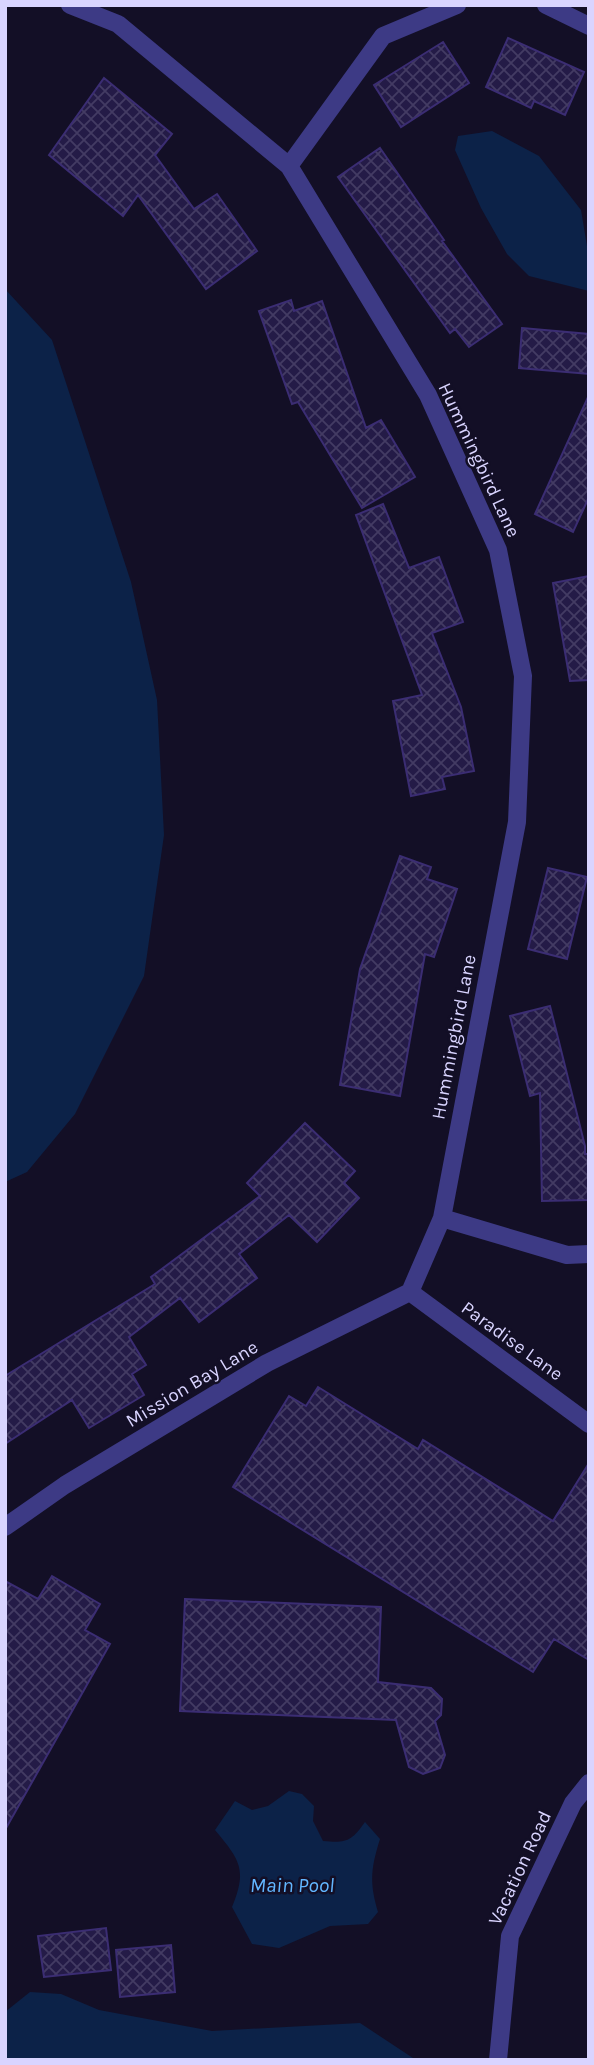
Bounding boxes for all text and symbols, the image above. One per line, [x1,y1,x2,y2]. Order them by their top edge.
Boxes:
street label: Hummingbird Lane [434,379,524,541]
street label: Hummingbird Lane [427,953,481,1121]
street label: Paradise Lane [457,1297,567,1385]
street label: Mission Bay Lane [122,1336,262,1432]
street label: Vacation Road [484,1807,556,1929]
water label: Main Pool [250,1873,334,1897]

